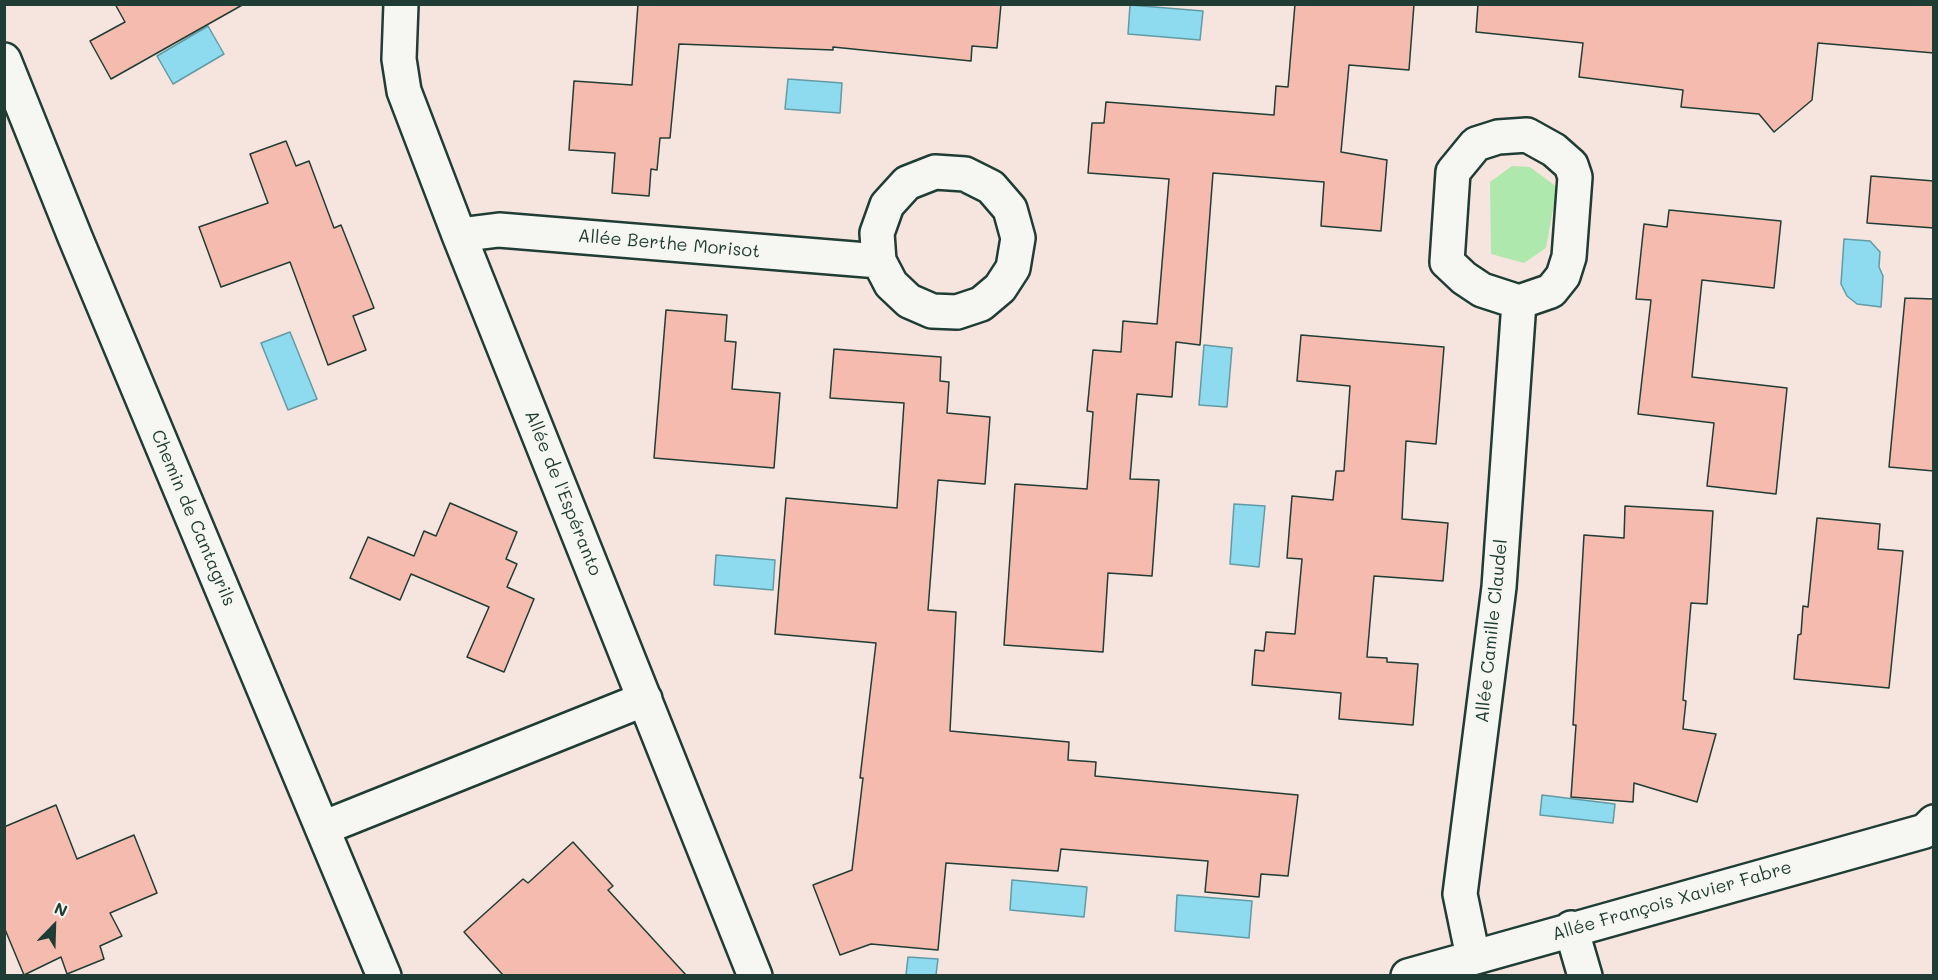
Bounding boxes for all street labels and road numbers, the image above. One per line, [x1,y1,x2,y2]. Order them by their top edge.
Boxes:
street label: Allée Berthe Morisot [577,225,761,263]
street label: Allée de l'Espéranto [520,407,606,579]
street label: Chemin de Cantagrils [146,427,240,609]
street label: Allée Camille Claudel [1472,538,1512,724]
street label: Allée François Xavier Fabre [1550,856,1794,946]

